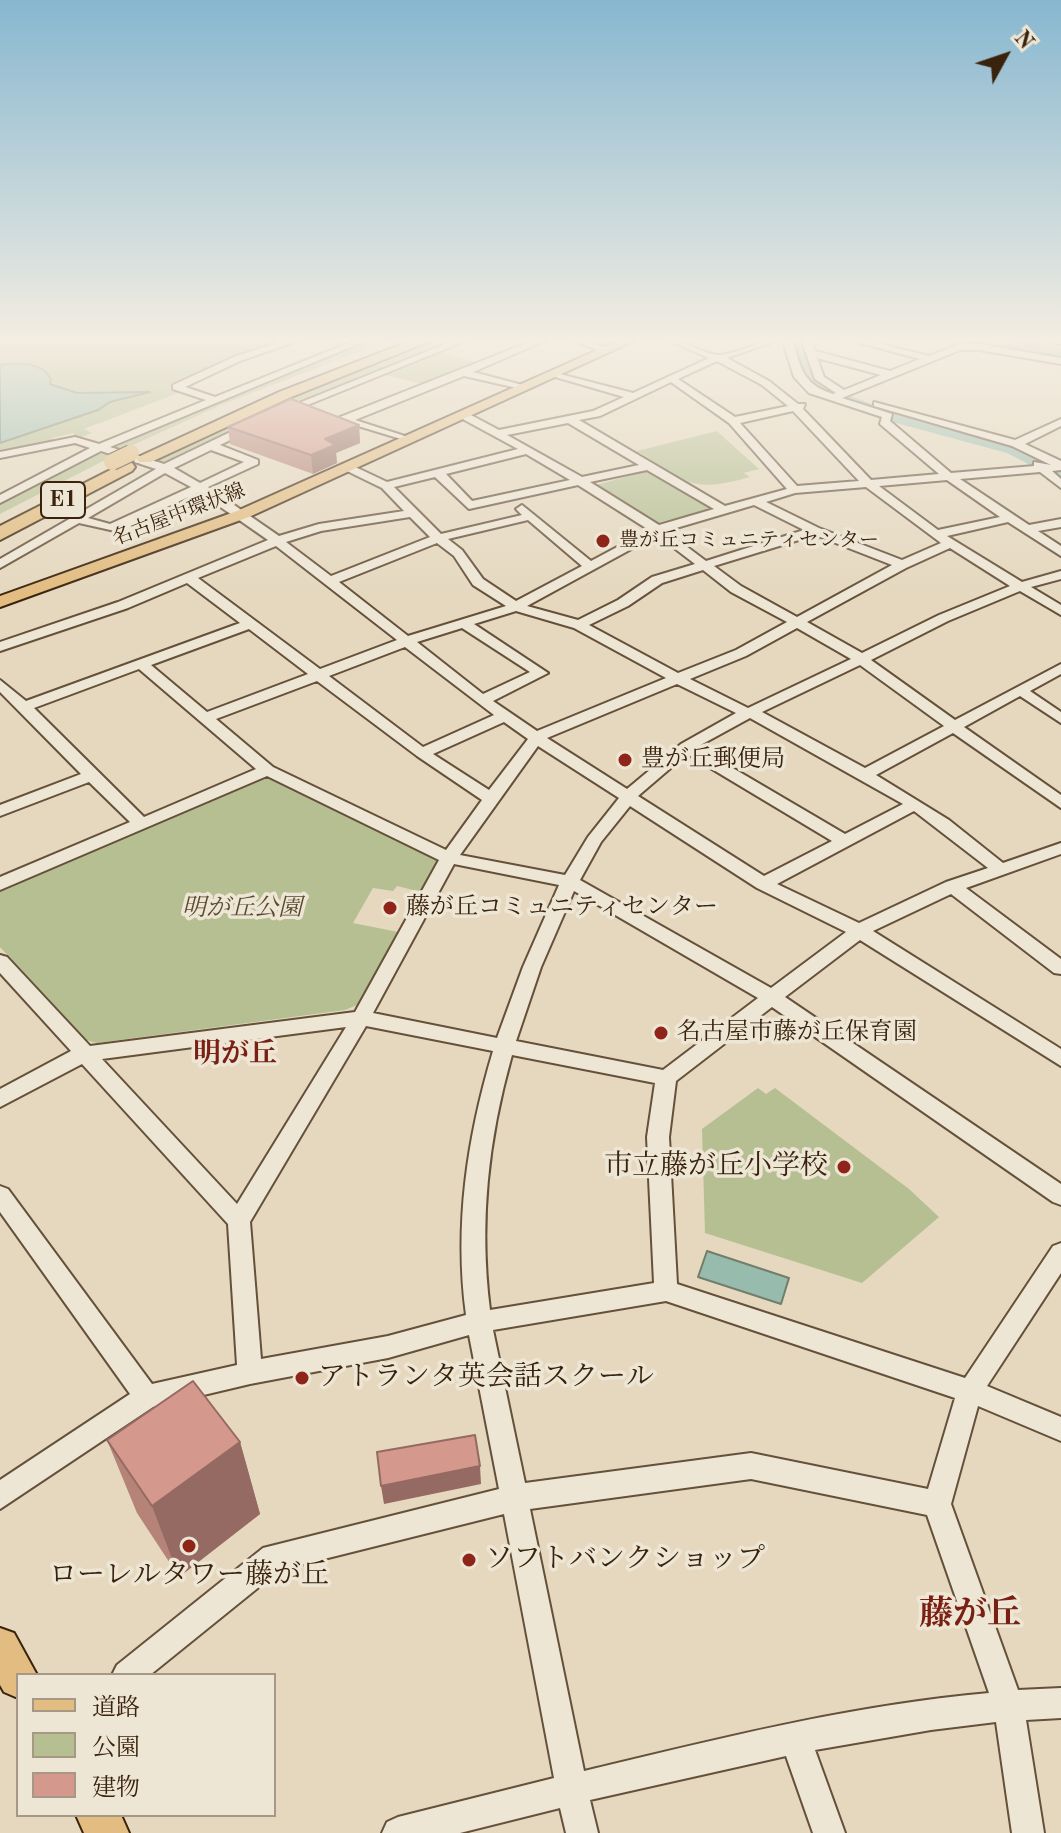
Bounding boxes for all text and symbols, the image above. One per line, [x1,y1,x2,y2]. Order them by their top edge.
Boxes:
north arrow [965,16,1045,96]
text: N [1010,27,1037,54]
street label: 名古屋中環状線 [109,479,249,551]
road number: E1 [41,482,85,518]
place label: 豊が丘コミュニティセンター [619,529,879,553]
marker: 豊が丘コミュニティセンター [594,532,612,550]
place label: 豊が丘郵便局 [641,746,785,774]
marker: 豊が丘郵便局 [616,751,634,769]
place label: 藤が丘コミュニティセンター [406,894,718,922]
park label: 明が丘公園 [182,895,302,923]
marker: 藤が丘コミュニティセンター [381,899,399,917]
place label: 名古屋市藤が丘保育園 [677,1019,917,1047]
marker: 名古屋市藤が丘保育園 [652,1024,670,1042]
district label: 明が丘 [193,1038,277,1072]
place label: 市立藤が丘小学校 [604,1150,828,1184]
marker: 市立藤が丘小学校 [835,1158,853,1176]
place label: アトランタ英会話スクール [318,1361,654,1395]
marker: アトランタ英会話スクール [293,1369,311,1387]
marker: ローレルタワー藤が丘 [180,1537,198,1555]
place label: ソフトバンクショップ [485,1543,765,1577]
marker: ソフトバンクショップ [460,1551,478,1569]
place label: ローレルタワー藤が丘 [49,1559,329,1593]
district label: 藤が丘 [919,1595,1021,1635]
legend [16,1673,276,1817]
text: 道路 [92,1697,140,1721]
text: 公園 [92,1737,140,1761]
text: 建物 [92,1777,140,1801]

